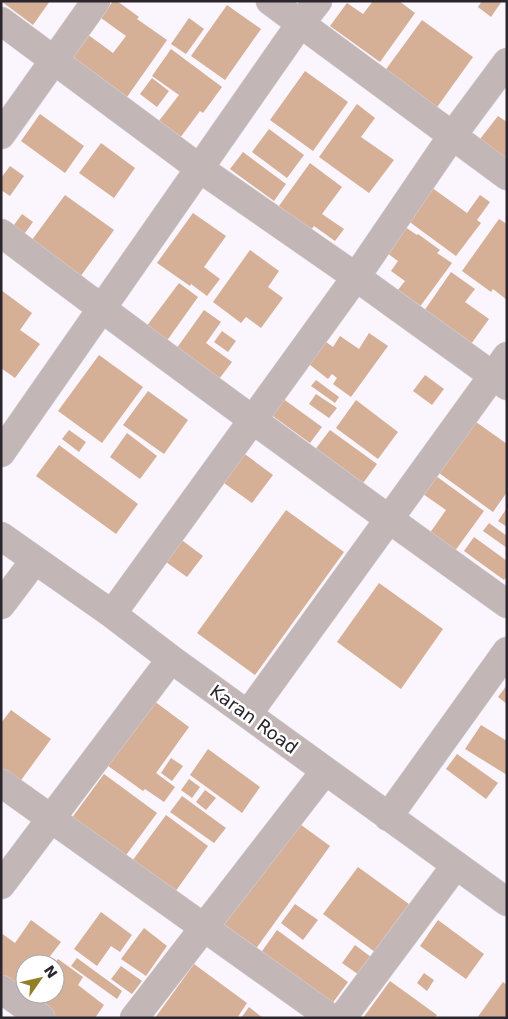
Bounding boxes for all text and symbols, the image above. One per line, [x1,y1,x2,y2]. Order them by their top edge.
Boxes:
street label: Karan Road [206,680,302,758]
north arrow [15,954,65,1004]
text: N [41,962,61,981]

